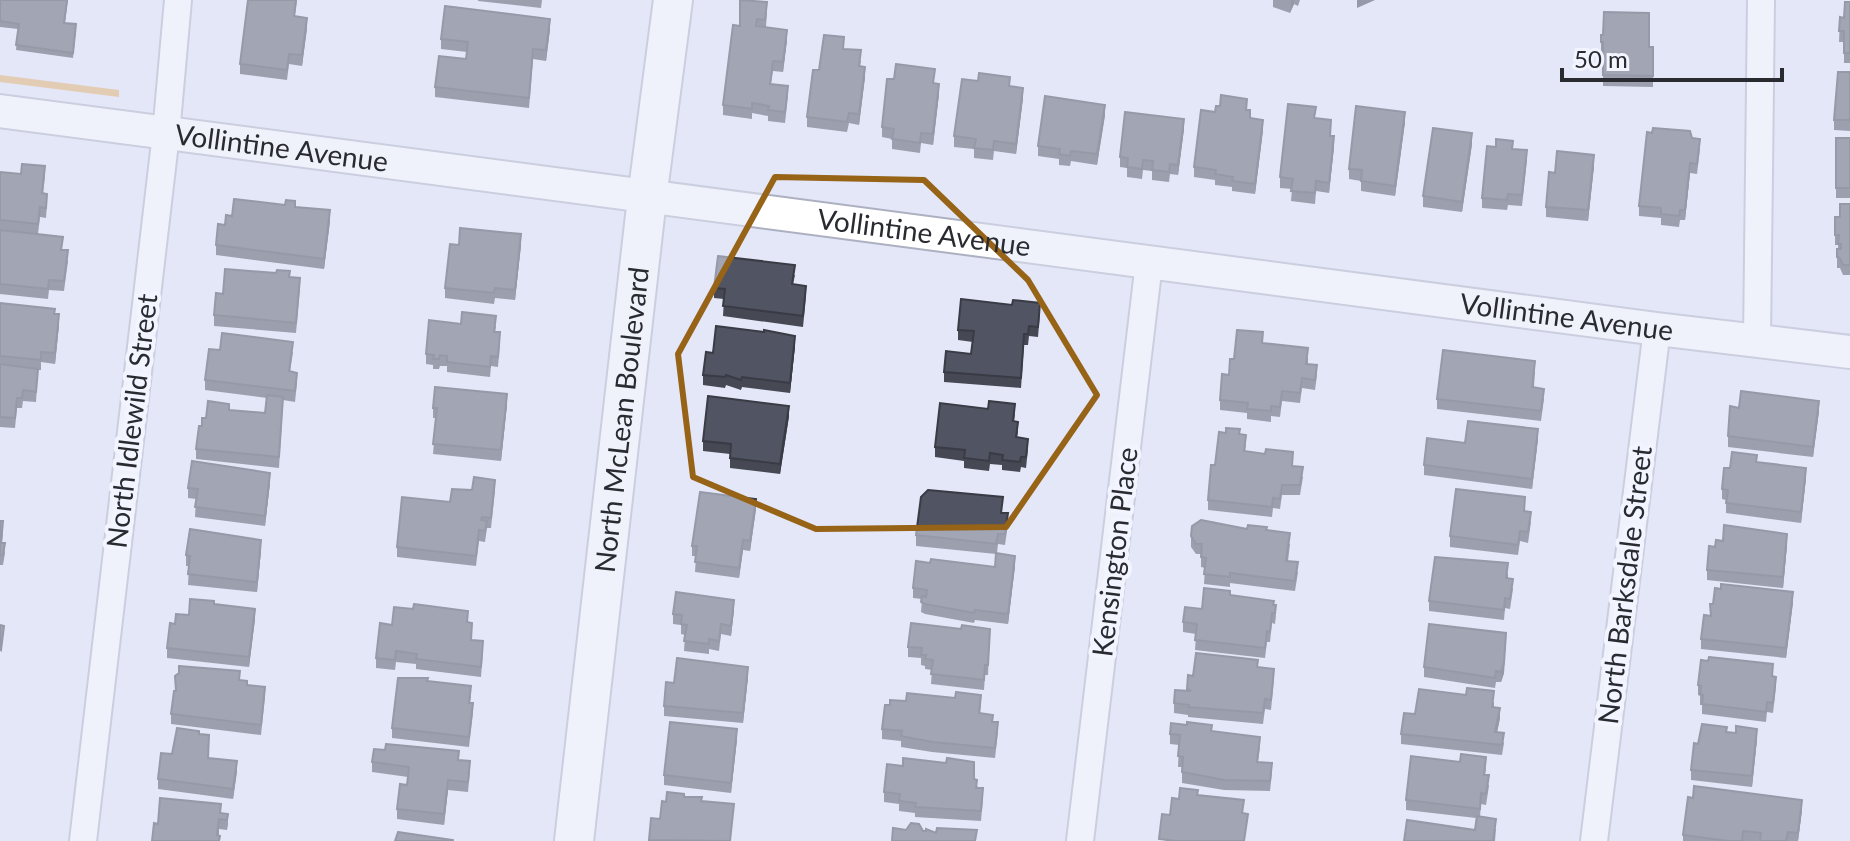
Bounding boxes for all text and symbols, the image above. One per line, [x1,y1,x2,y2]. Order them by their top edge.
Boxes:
scale bar [1562,32,1782,82]
text: 50 m [1574,44,1628,73]
street label: Vollintine Avenue [173,116,390,178]
street label: Vollintine Avenue [815,201,1033,262]
street label: North McLean Boulevard [587,265,655,574]
street label: Vollintine Avenue [1458,285,1675,347]
street label: North Idlewild Street [99,292,163,550]
street label: North Barksdale Street [1590,444,1658,726]
street label: Kensington Place [1084,445,1144,659]

